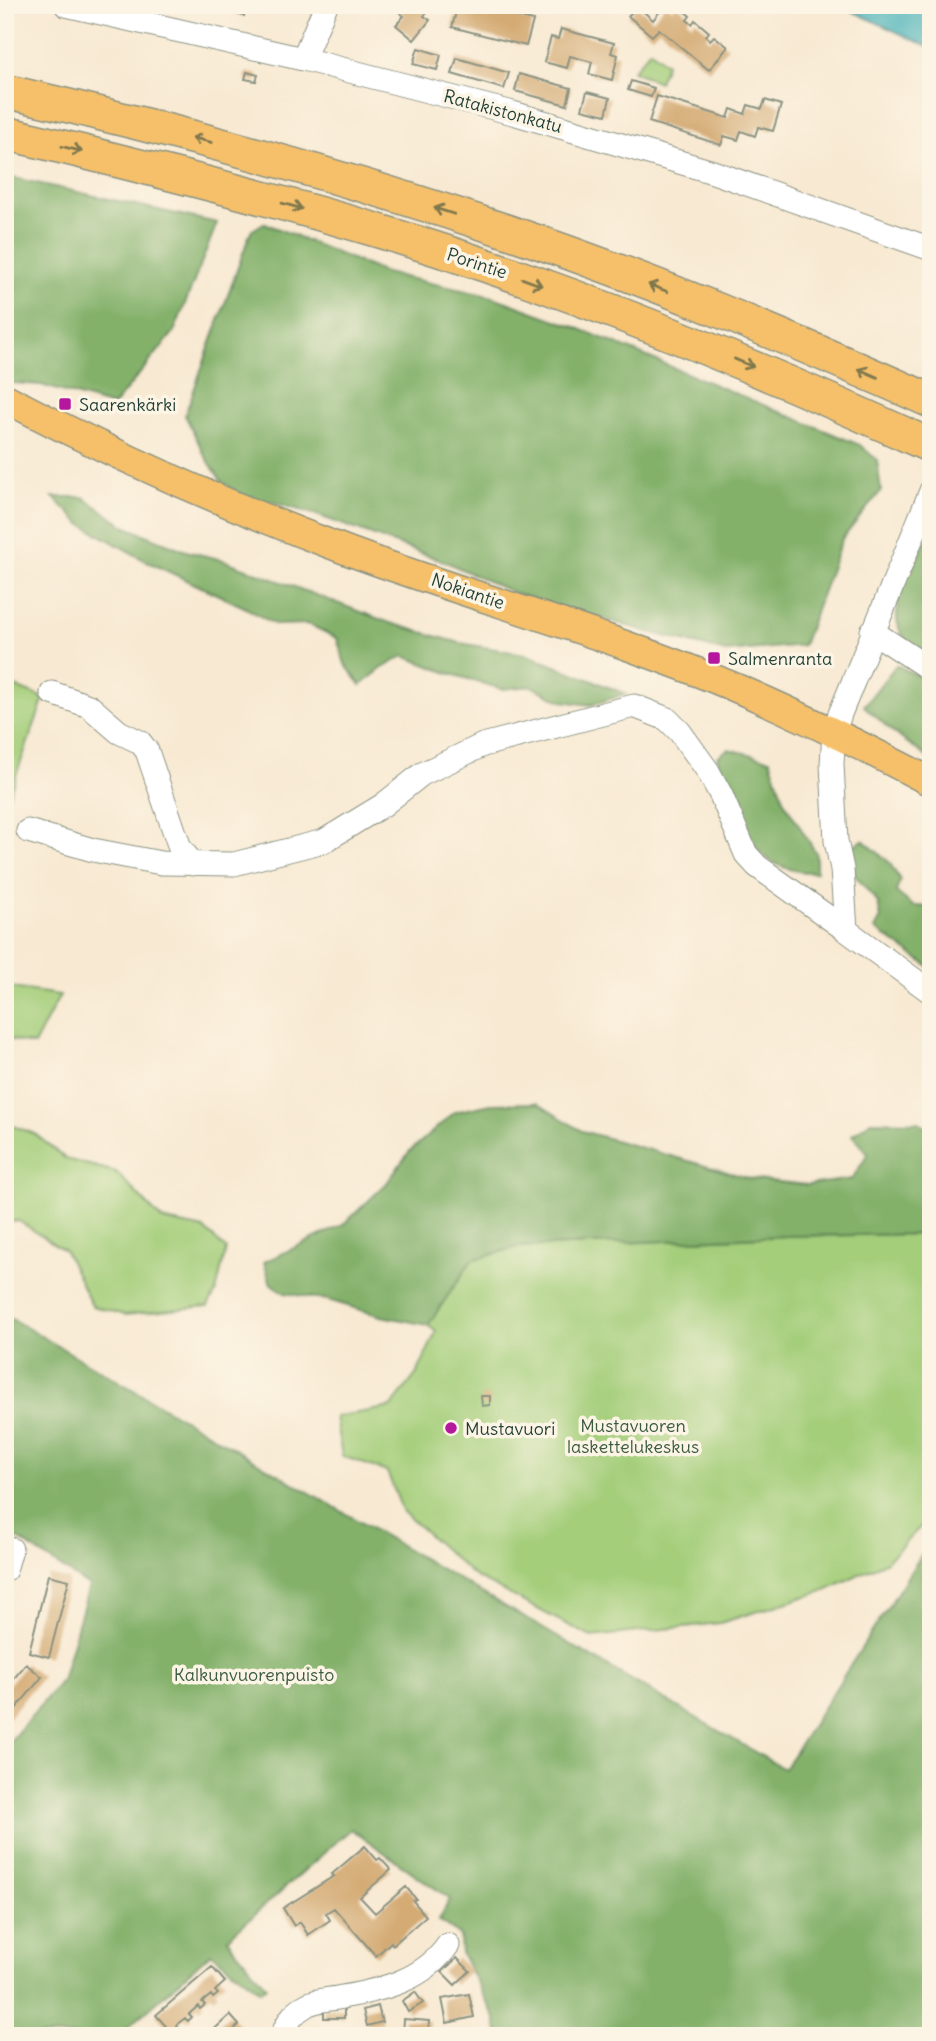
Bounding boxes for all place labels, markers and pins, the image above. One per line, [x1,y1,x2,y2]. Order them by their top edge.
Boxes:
place label: Saarenkärki [79,393,176,416]
marker: Saarenkärki [57,396,73,412]
place label: Salmenranta [728,647,832,670]
marker: Salmenranta [706,650,722,666]
place label: Mustavuori [465,1417,555,1440]
marker: Mustavuori [443,1420,459,1436]

